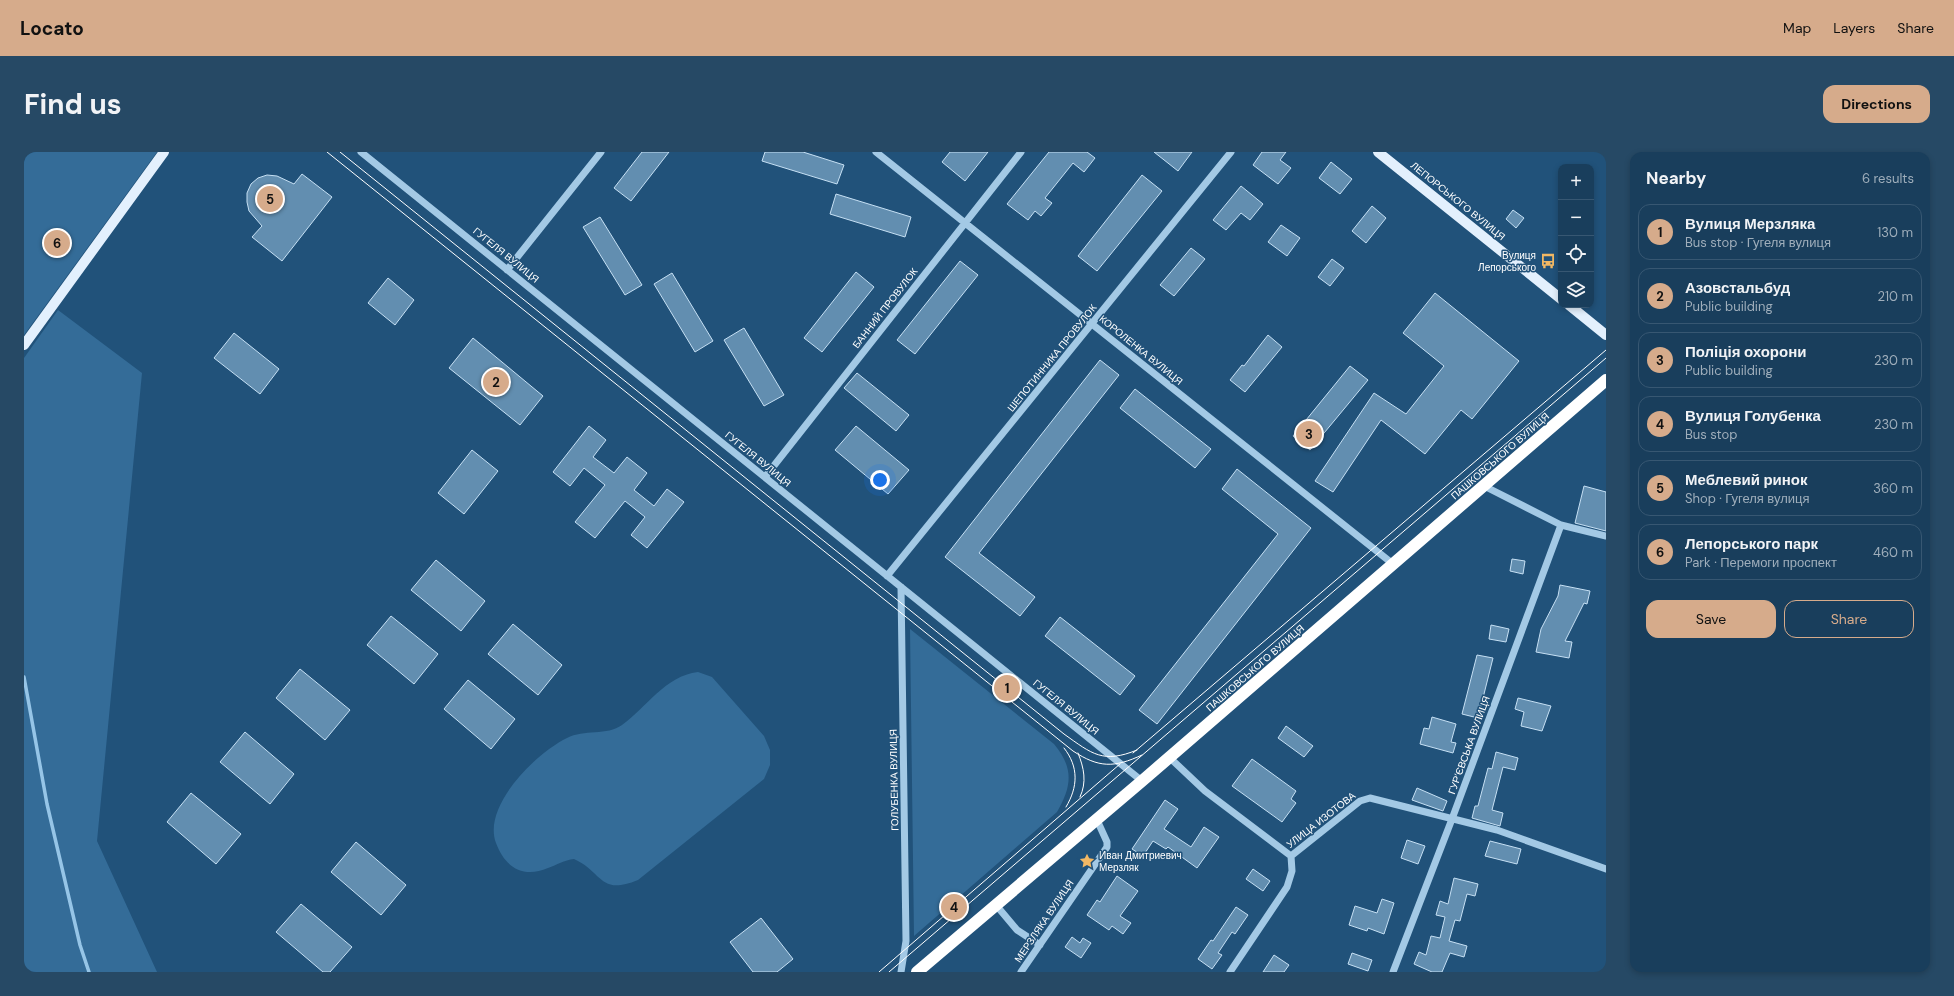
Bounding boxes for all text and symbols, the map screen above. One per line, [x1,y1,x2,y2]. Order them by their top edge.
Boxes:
text: Locato [20,16,84,41]
text: Map [1783,19,1811,37]
text: Layers [1833,19,1875,37]
text: Share [1897,19,1934,37]
button: Directions [1823,85,1930,123]
text: Find us [24,86,122,123]
street label: ЛЕПОРСЬКОГО ВУЛИЦЯ [1408,159,1508,243]
map controls [1558,164,1594,308]
button: + [1558,164,1594,200]
text: Nearby [1646,167,1706,189]
text: 6 results [1862,170,1914,187]
pin: 5 [257,184,283,214]
button: − [1558,200,1594,236]
text: Вулиця Мерзляка [1685,214,1815,234]
street label: ГУГЕЛЯ ВУЛИЦЯ [470,224,542,286]
text: 1 [1658,224,1662,241]
text: 130 m [1877,224,1913,241]
pin: 6 [44,228,70,258]
text: Bus stop · Гугеля вулиця [1685,234,1831,251]
button: locate [1558,236,1594,272]
place label: Вулиця Лепорського [1478,249,1536,274]
bus stop icon: Вулиця Лепорського [1539,252,1557,270]
street label: БАННИЙ ПРОВУЛОК [850,265,921,351]
button: layers [1558,272,1594,308]
text: Азовстальбуд [1685,278,1790,298]
text: 2 [1656,288,1664,305]
text: 210 m [1878,288,1913,305]
text: Public building [1685,298,1773,315]
street label: ШЕПОТИННИКА ПРОВУЛОК [1005,301,1100,414]
street label: КОРОЛЕНКА ВУЛИЦЯ [1097,312,1185,388]
text: Поліція охорони [1685,342,1806,362]
text: 3 [1656,352,1664,369]
text: 230 m [1874,352,1913,369]
text: Public building [1685,362,1773,379]
pin: 2 [483,367,509,397]
text: Вулиця Голубенка [1685,406,1821,426]
street label: ПАШКОВСЬКОГО ВУЛИЦЯ [1448,410,1552,502]
text: 4 [1656,416,1664,433]
text: 230 m [1874,416,1913,433]
pin: 3 [1296,419,1322,449]
text: Bus stop [1685,426,1737,443]
street label: ГУГЕЛЯ ВУЛИЦЯ [722,428,794,490]
your location [870,470,890,490]
text: Меблевий ринок [1685,470,1808,490]
text: 5 [1656,480,1664,497]
text: 360 m [1873,480,1913,497]
text: Shop · Гугеля вулиця [1685,490,1810,507]
text: Лепорського парк [1685,534,1818,554]
text: 6 [1656,544,1664,561]
text: 460 m [1873,544,1913,561]
text: Park · Перемоги проспект [1685,554,1837,571]
button: Save [1646,600,1776,638]
button: Share [1784,600,1914,638]
street label: ПАШКОВСЬКОГО ВУЛИЦЯ [1203,622,1307,714]
pin: 1 [994,673,1020,703]
street label: ГУГЕЛЯ ВУЛИЦЯ [1030,676,1102,738]
street label: ГУР’ЄВСЬКА ВУЛИЦЯ [1445,694,1493,796]
street label: ГОЛУБЕНКА ВУЛИЦЯ [887,729,901,831]
street label: УЛИЦА ИЗОТОВА [1284,789,1358,851]
place label: Иван Дмитриевич Мерзляк [1099,849,1182,874]
place icon: Иван Дмитриевич Мерзляк [1078,852,1096,870]
street label: МЕРЗЛЯКА ВУЛИЦЯ [1011,877,1077,965]
pin: 4 [941,892,967,922]

